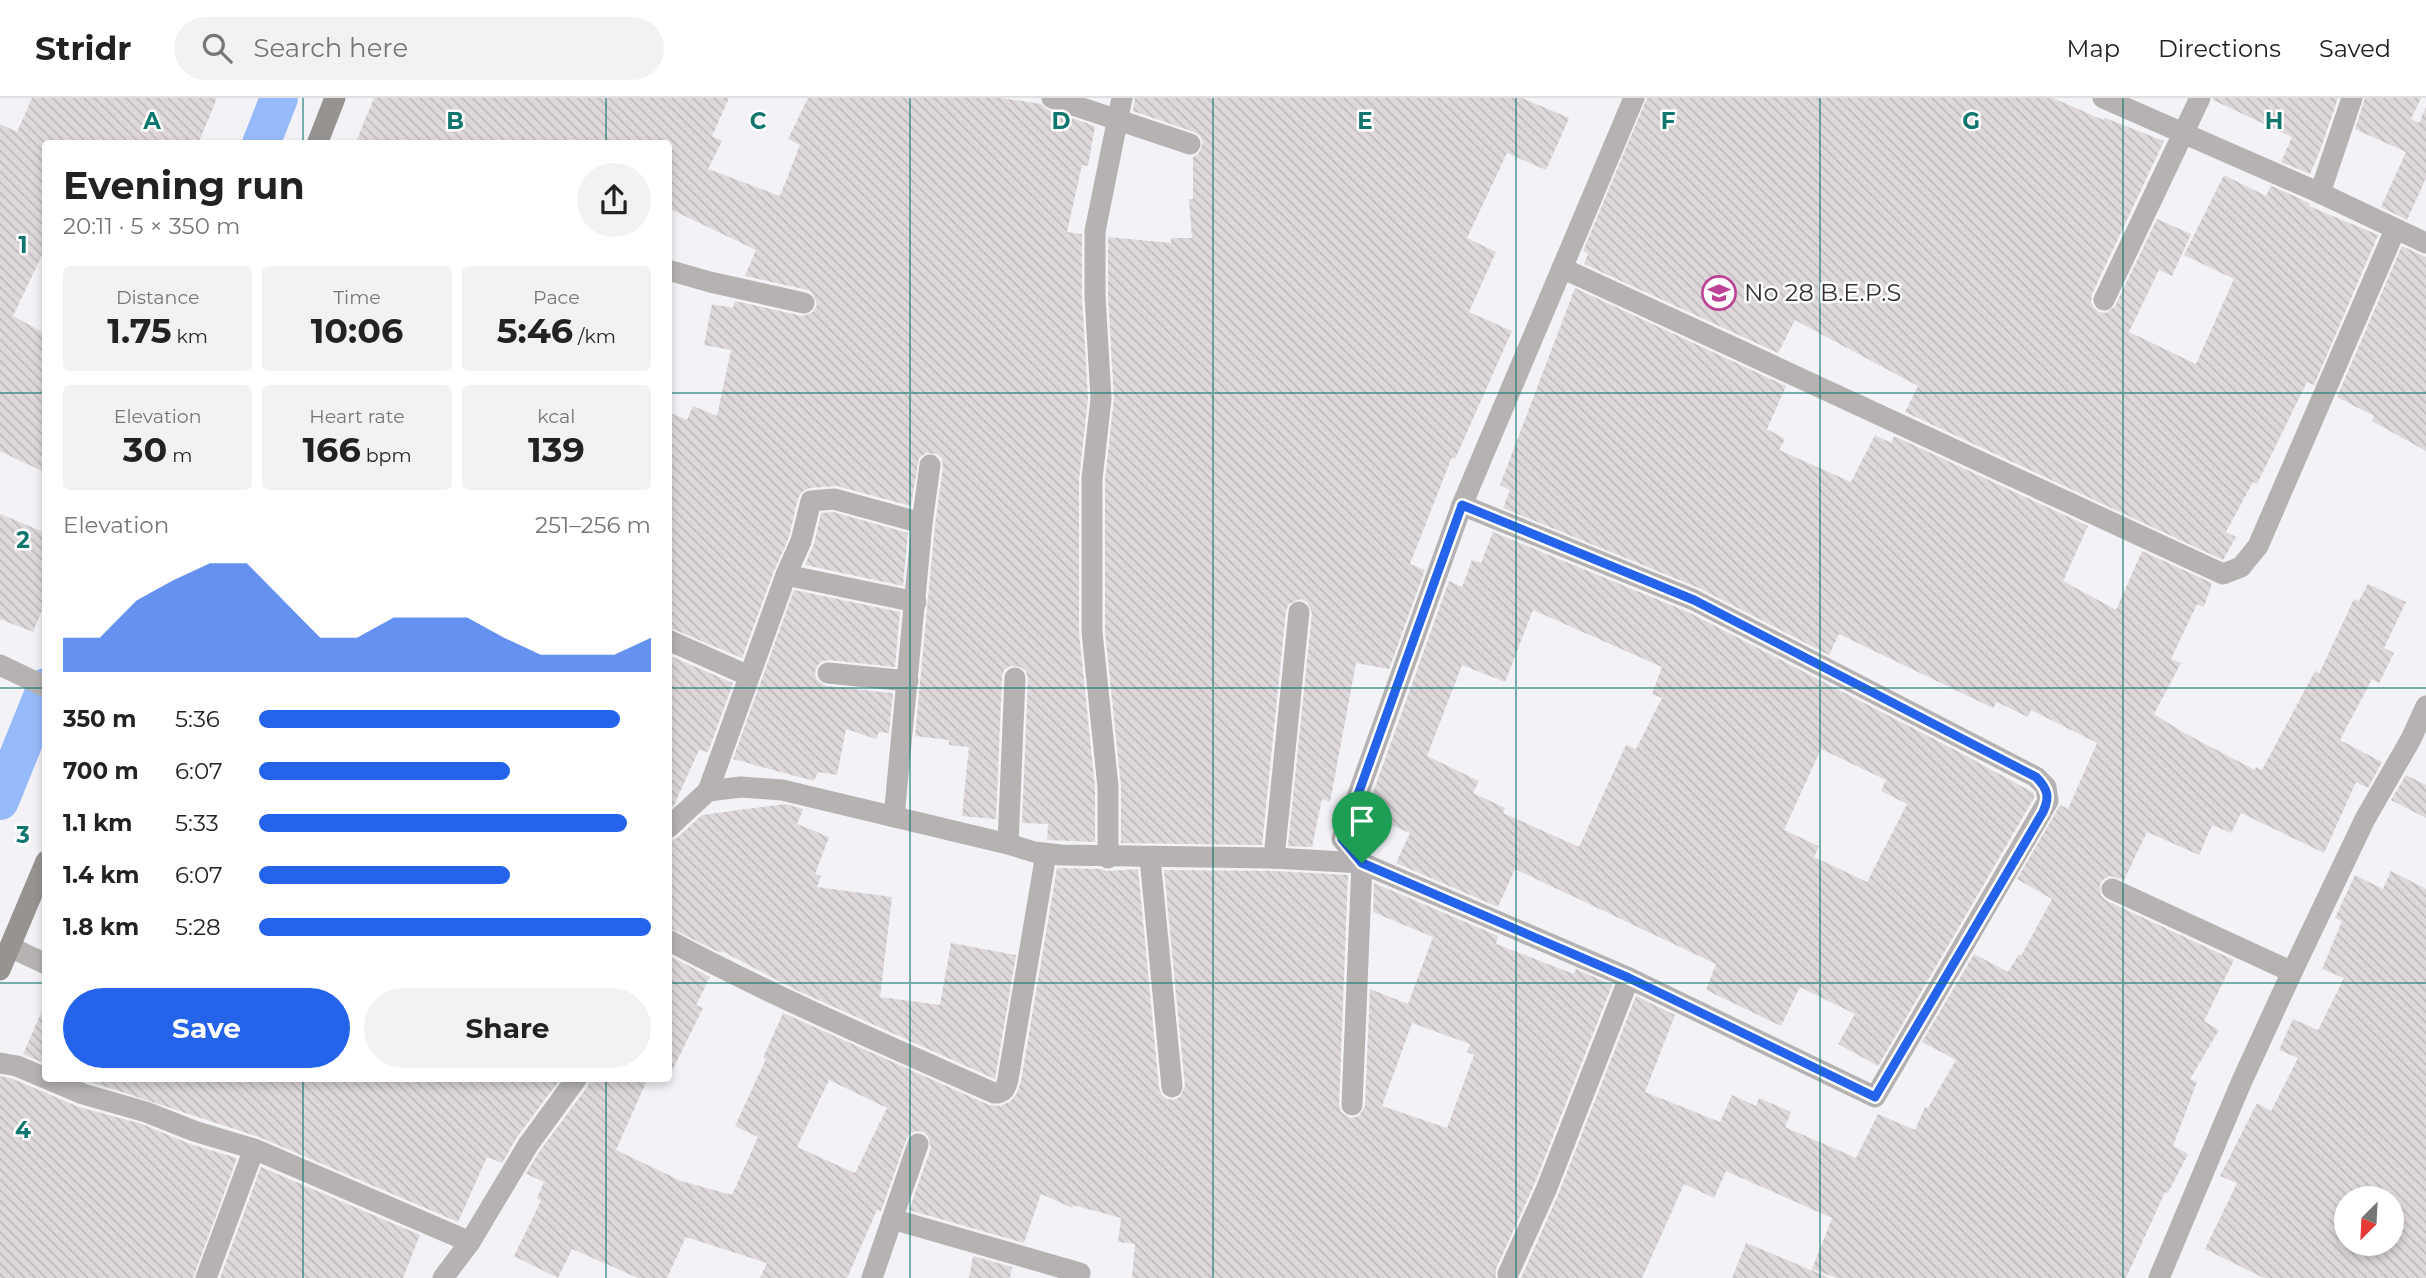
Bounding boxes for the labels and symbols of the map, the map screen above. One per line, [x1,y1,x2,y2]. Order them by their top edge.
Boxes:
text: A [142,107,161,135]
text: B [446,107,464,135]
text: C [750,107,767,135]
text: D [1052,107,1071,135]
text: E [1357,107,1373,135]
text: F [1661,107,1676,135]
text: G [1962,107,1980,135]
text: H [2265,107,2283,135]
text: 1 [18,231,28,259]
school or university icon: No 28 B.E.P.S [1700,274,1738,312]
place label: No 28 B.E.P.S [1744,278,1901,307]
text: 2 [16,526,30,554]
pin [1332,791,1392,863]
text: 3 [15,821,30,849]
text: 4 [15,1116,31,1144]
north arrow [2334,1186,2404,1256]

